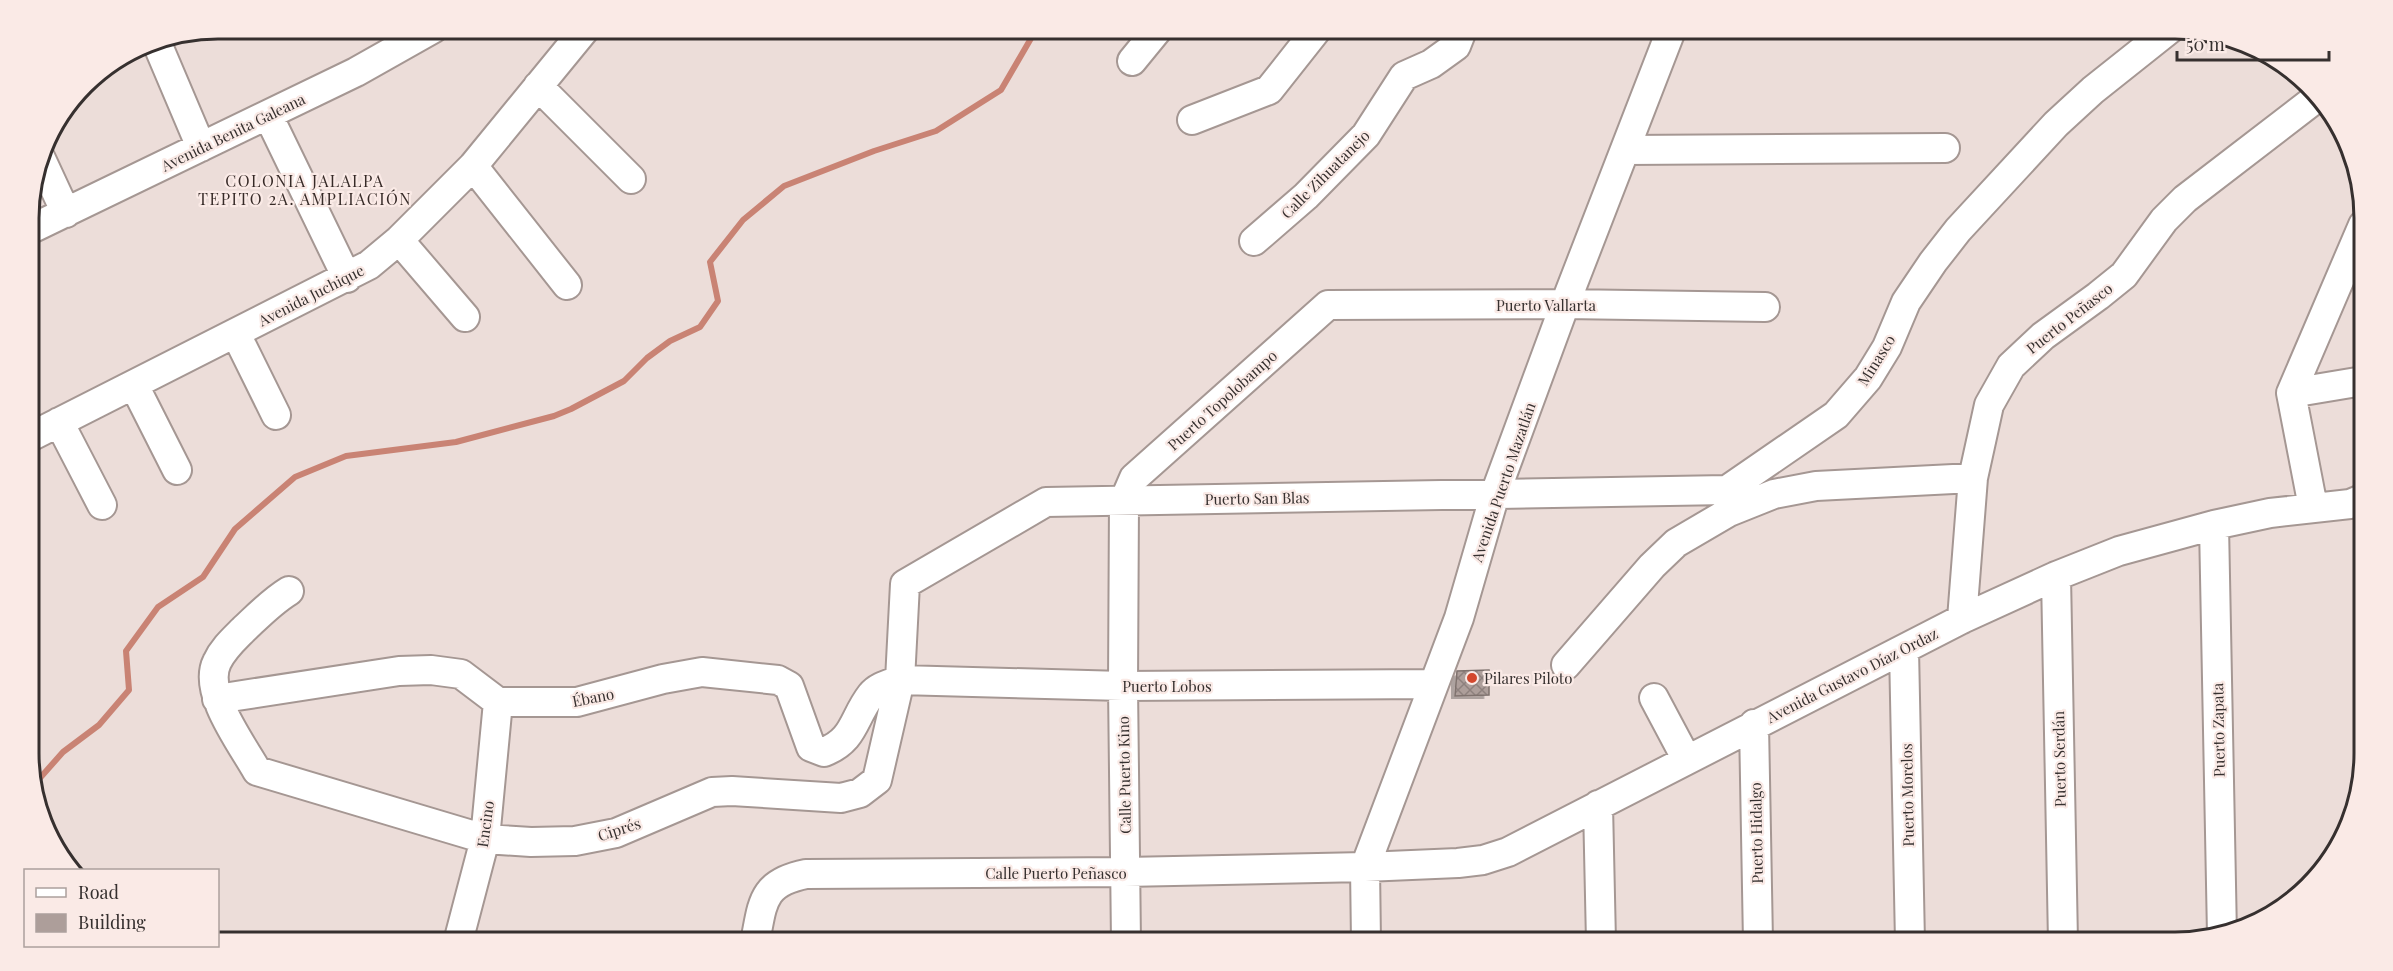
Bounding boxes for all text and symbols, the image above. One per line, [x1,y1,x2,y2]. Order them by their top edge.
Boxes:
scale bar [2177,24,2328,62]
text: 50 m [2186,32,2225,56]
street label: Avenida Benita Galeana [157,88,309,176]
street label: Calle Zihuatanejo [1276,125,1374,223]
district label: COLONIA JALALPA TEPITO 2A. AMPLIACIÓN [198,170,412,209]
street label: Avenida Juchique [254,260,367,331]
street label: Puerto Peñasco [2022,278,2116,358]
street label: Puerto Vallarta [1496,295,1597,315]
street label: Minasco [1853,331,1899,389]
street label: Puerto Topolobampo [1163,345,1281,455]
street label: Avenida Puerto Mazatlán [1466,400,1540,565]
street label: Puerto San Blas [1204,487,1310,509]
street label: Avenida Gustavo Díaz Ordaz [1762,623,1941,727]
place label: Pilares Piloto [1484,668,1572,688]
marker: Pilares Piloto [1465,671,1479,685]
street label: Puerto Lobos [1122,676,1212,696]
street label: Puerto Zapata [2207,682,2229,777]
street label: Ébano [570,683,616,711]
street label: Puerto Serdán [2048,711,2070,807]
street label: Calle Puerto Kino [1113,716,1135,834]
street label: Puerto Morelos [1896,743,1918,847]
street label: Puerto Hidalgo [1745,782,1767,884]
street label: Encino [472,799,498,849]
street label: Ciprés [595,813,643,845]
street label: Calle Puerto Peñasco [985,863,1127,883]
legend [24,869,219,947]
text: Road [78,880,119,904]
text: Building [78,910,146,934]

